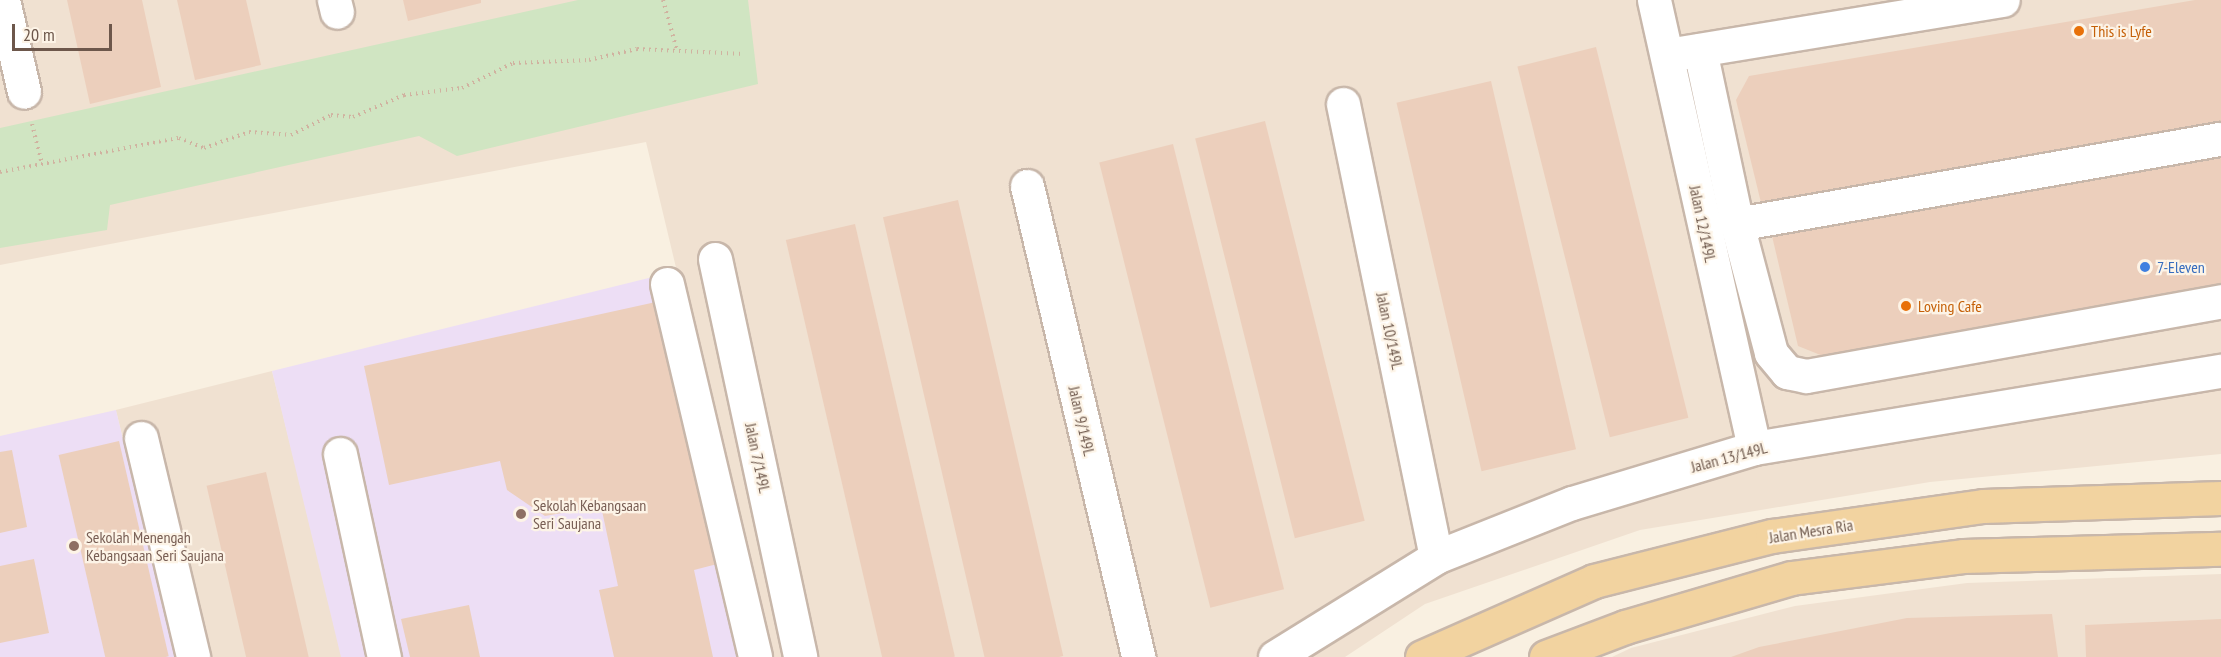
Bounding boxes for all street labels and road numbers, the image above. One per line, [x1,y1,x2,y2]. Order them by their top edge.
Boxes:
street label: Jalan 12/149L [1685,184,1721,264]
street label: Jalan 10/149L [1372,291,1408,371]
street label: Jalan 9/149L [1065,384,1099,458]
street label: Jalan 7/149L [741,421,775,495]
street label: Jalan 13/149L [1689,438,1769,476]
street label: Jalan Mesra Ria [1768,515,1854,547]

